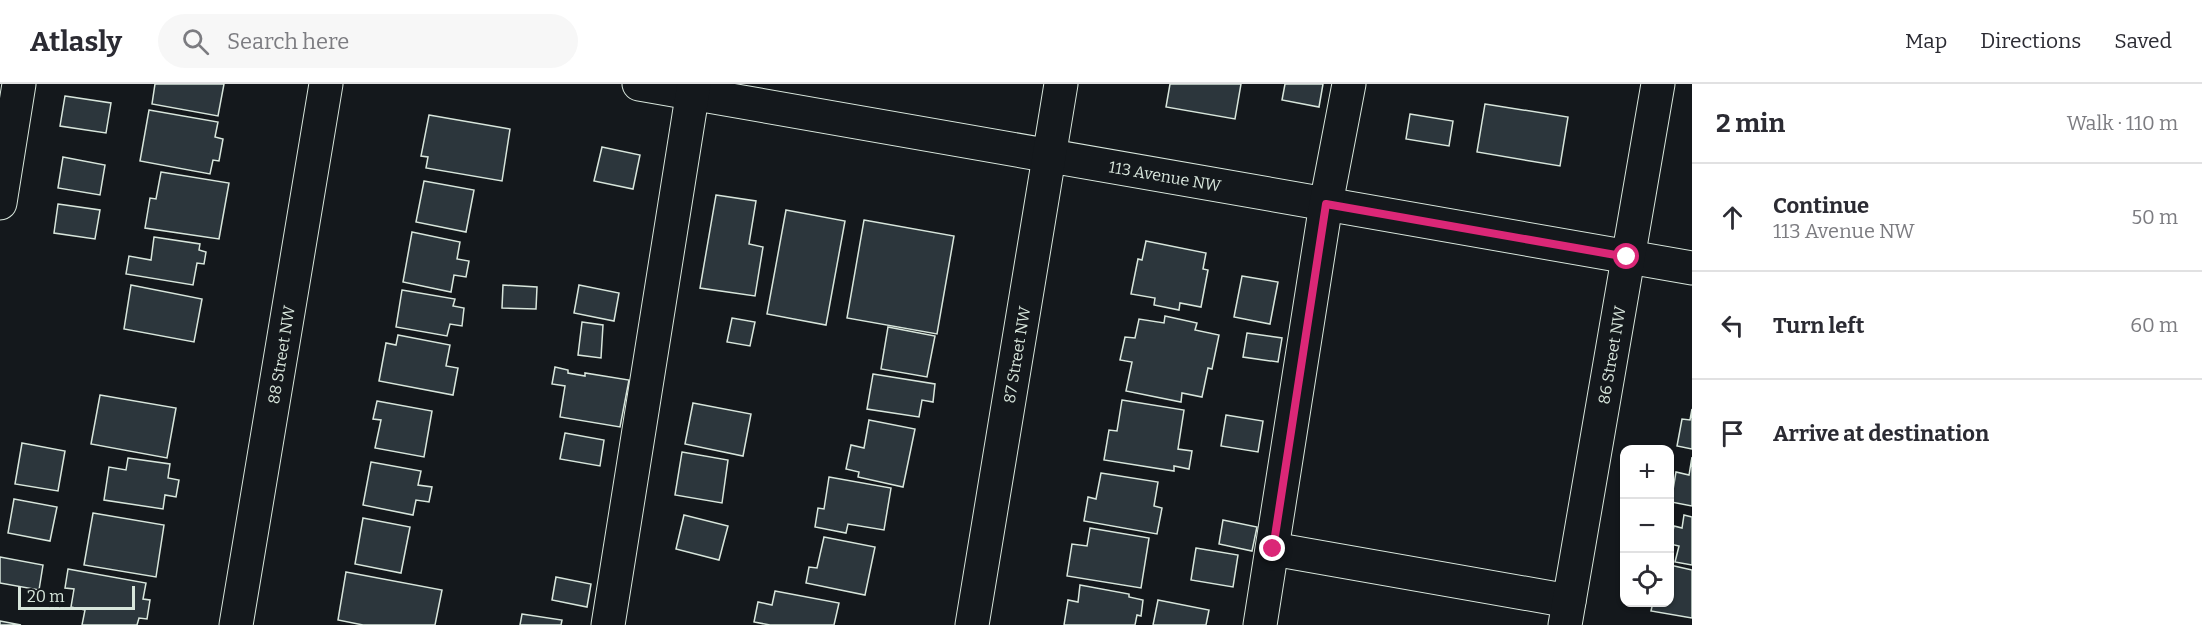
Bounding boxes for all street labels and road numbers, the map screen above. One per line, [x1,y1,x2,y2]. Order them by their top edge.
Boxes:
street label: 113 Avenue NW [1107,157,1223,196]
street label: 88 Street NW [264,304,299,405]
street label: 87 Street NW [1000,304,1034,405]
street label: 86 Street NW [1594,304,1630,406]

